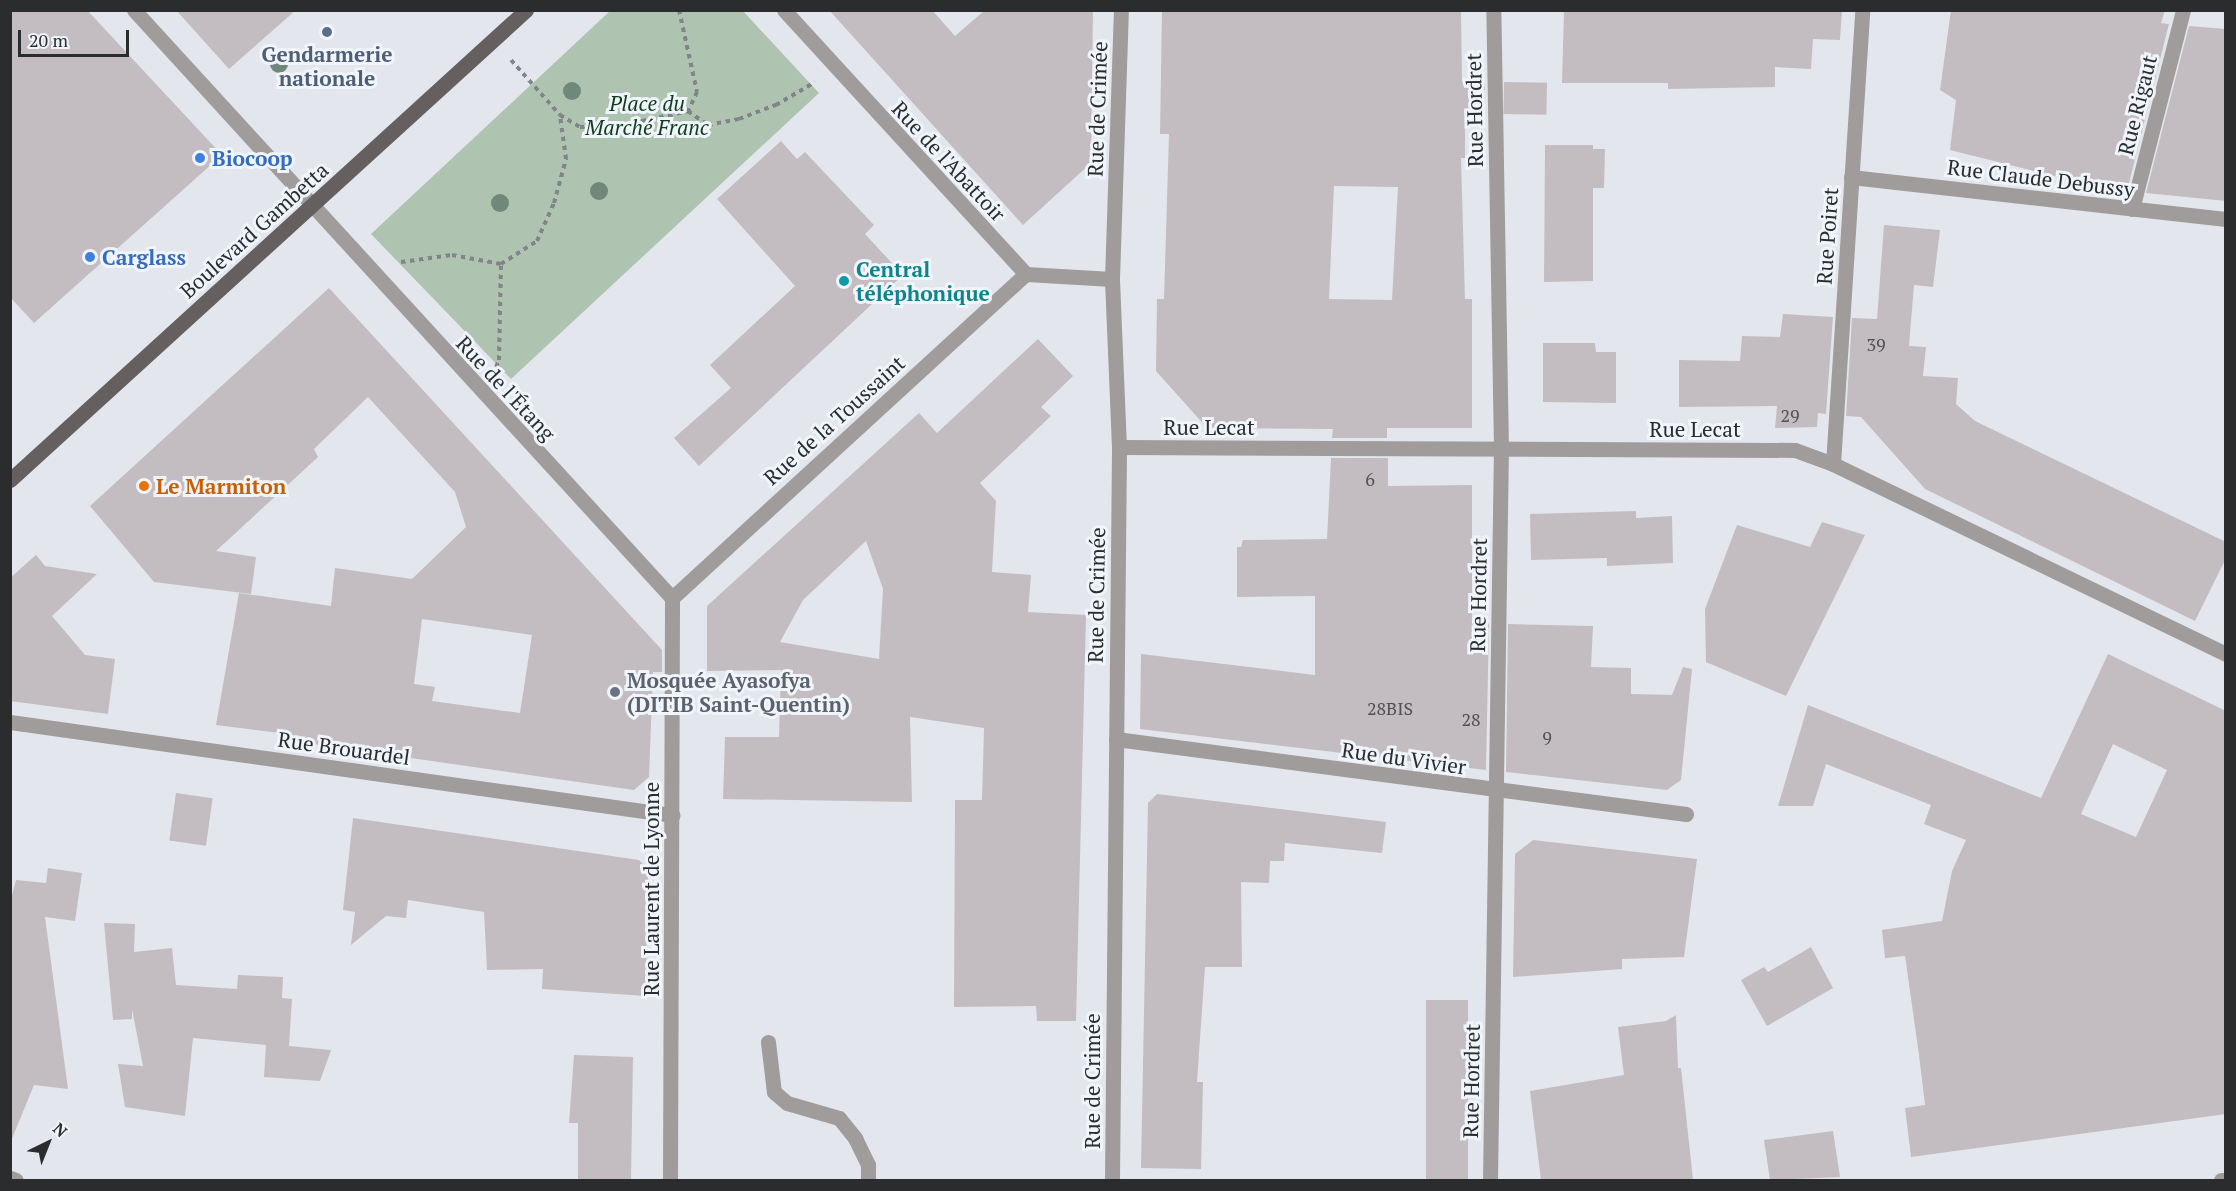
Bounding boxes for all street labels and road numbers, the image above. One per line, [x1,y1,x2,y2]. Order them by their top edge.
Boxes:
street label: Rue de Crimée [1082,41,1112,177]
street label: Rue Rigaut [2112,52,2162,158]
street label: Rue Hordret [1460,53,1488,167]
street label: Rue de l'Abattoir [887,96,1011,226]
street label: Rue Claude Debussy [1946,154,2136,202]
street label: Boulevard Gambetta [175,157,333,303]
street label: Rue Poiret [1811,187,1843,285]
street label: Rue de l'Étang [451,331,561,445]
street label: Rue de la Toussaint [758,350,910,490]
street label: Rue Lecat [1163,414,1255,440]
street label: Rue Lecat [1649,416,1741,442]
street label: Rue de Crimée [1082,527,1110,663]
street label: Rue Hordret [1464,538,1492,652]
street label: Rue Brouardel [276,726,412,770]
street label: Rue du Vivier [1340,737,1468,779]
street label: Rue Laurent de Lyonne [638,782,664,996]
street label: Rue de Crimée [1079,1013,1105,1149]
street label: Rue Hordret [1457,1024,1485,1138]

